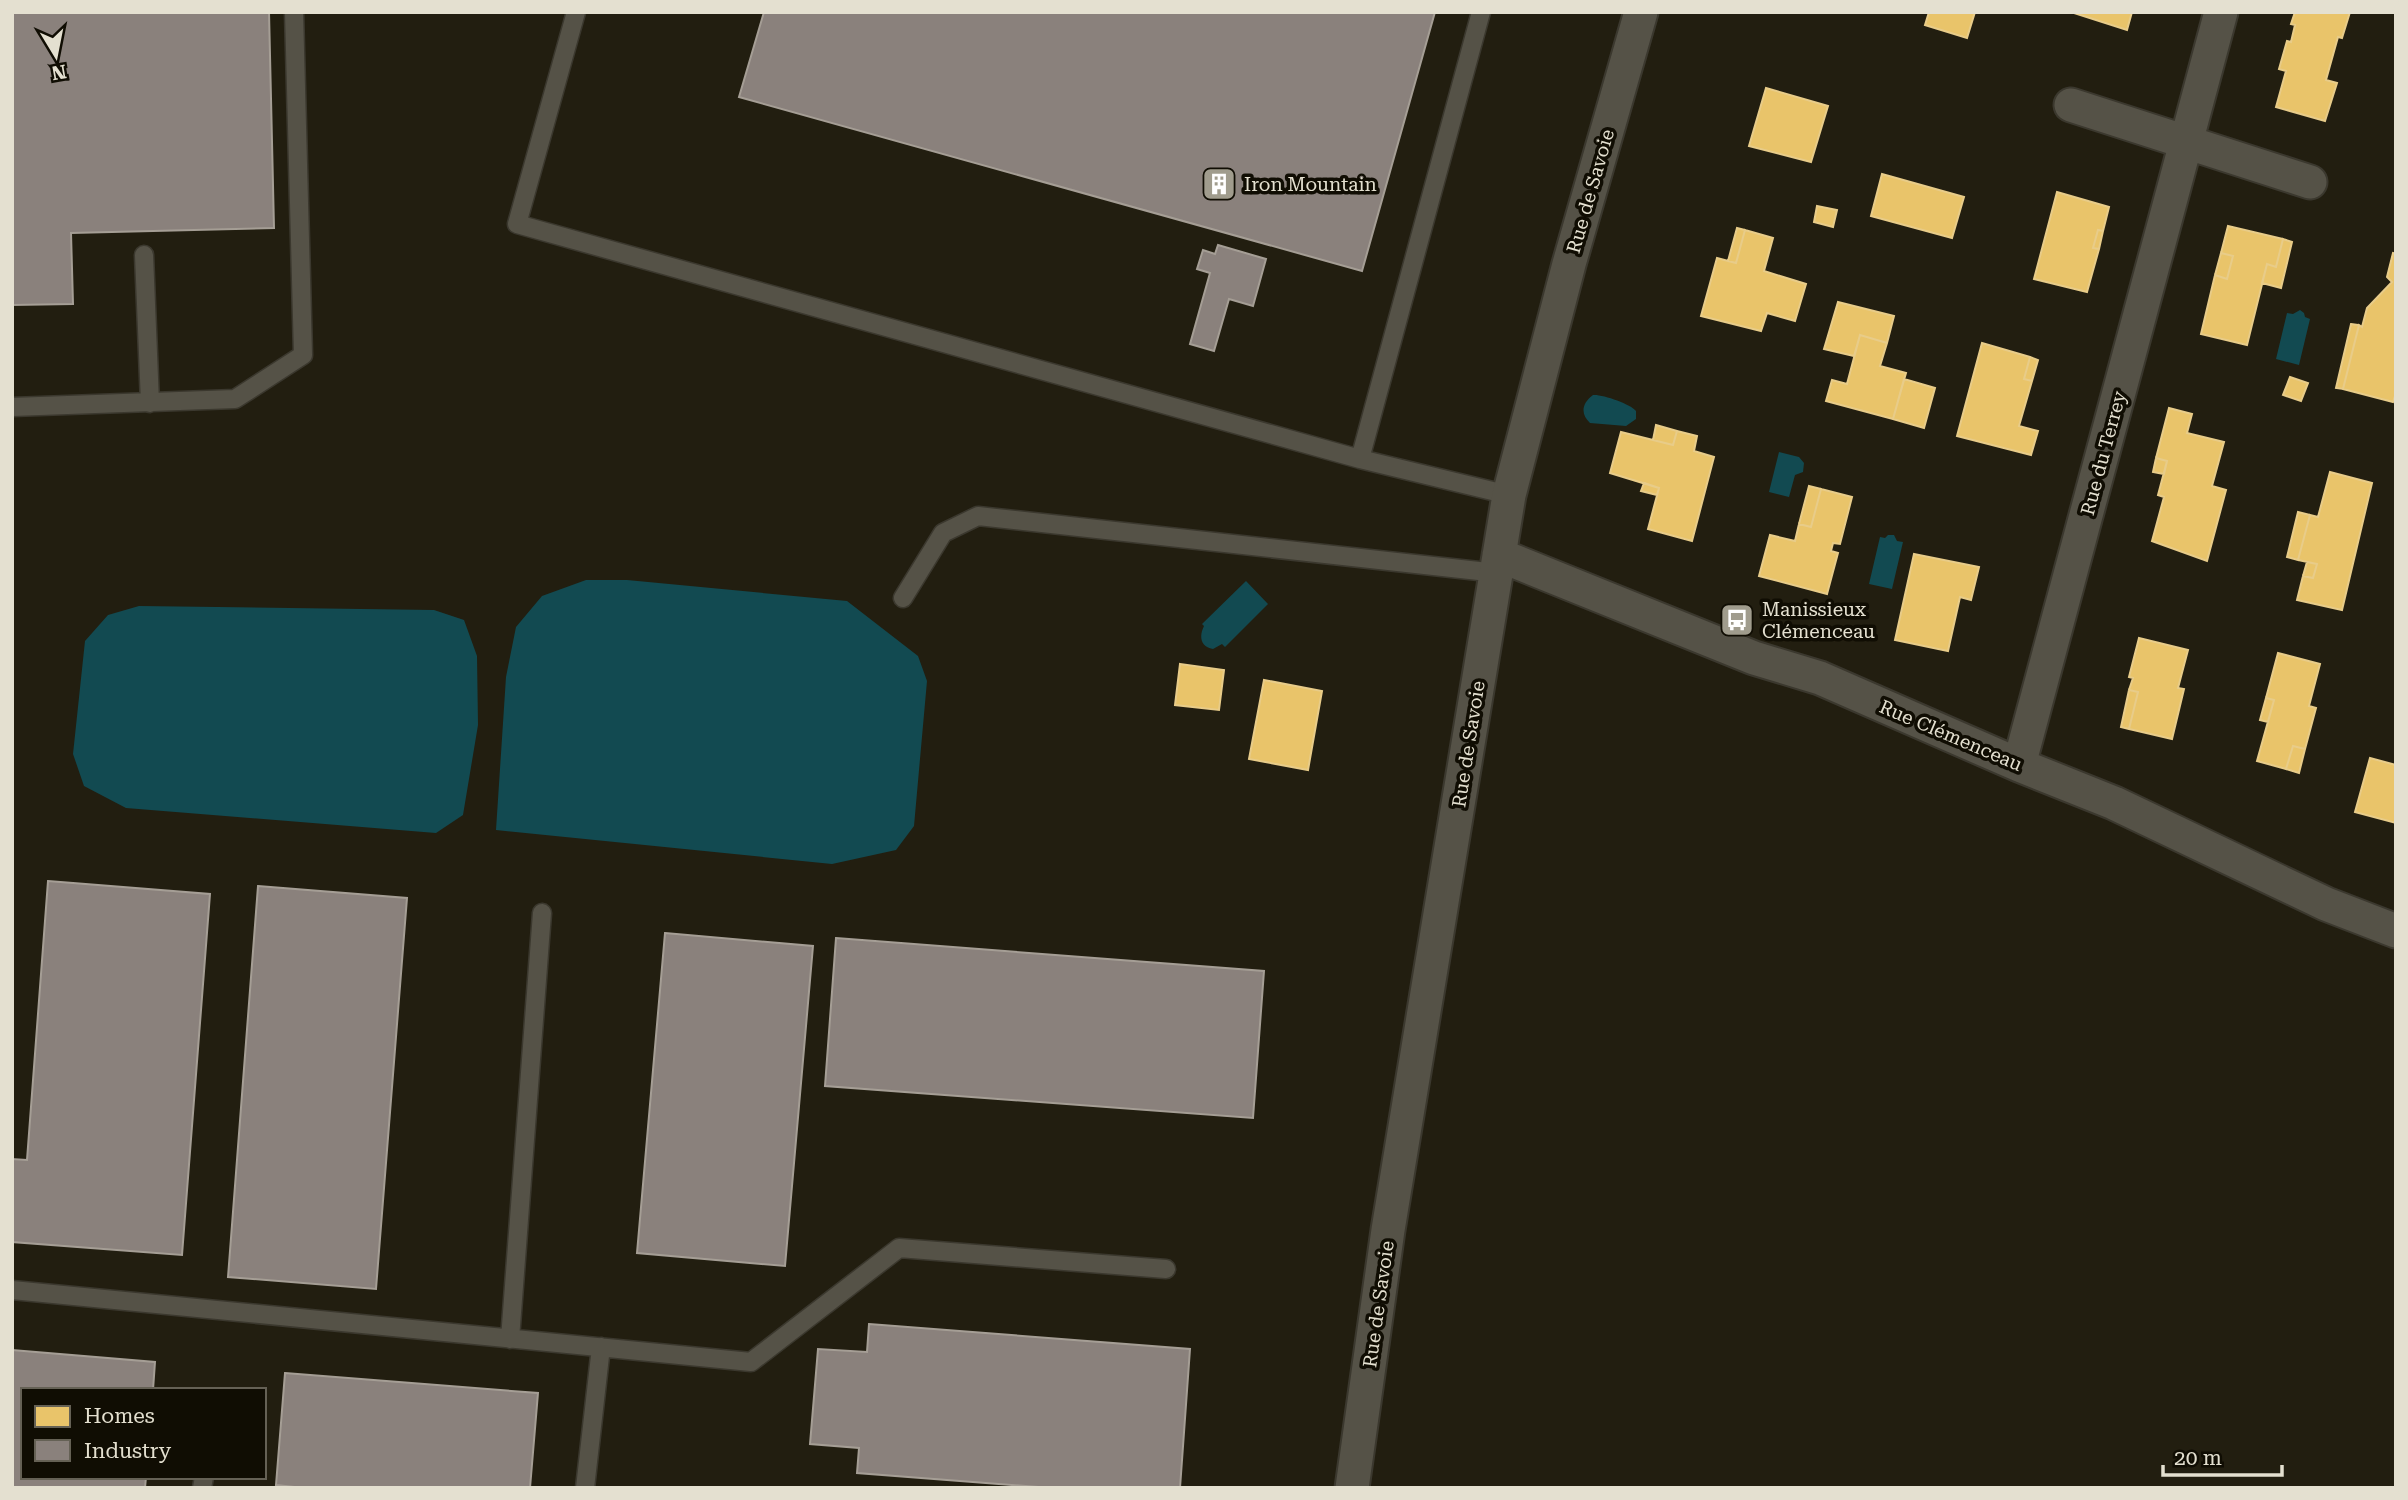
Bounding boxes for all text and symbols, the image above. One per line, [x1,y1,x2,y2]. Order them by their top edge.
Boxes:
north arrow [21,21,91,91]
text: N [49,60,68,85]
street label: Rue de Savoie [1562,127,1619,256]
building icon: Iron Mountain [1200,165,1238,203]
place label: Iron Mountain [1244,173,1377,196]
street label: Rue du Terrey [2076,388,2131,518]
place label: Manissieux Clémenceau [1762,598,1875,643]
bus stop icon: Manissieux Clémenceau [1718,601,1756,639]
street label: Rue de Savoie [1447,679,1490,809]
street label: Rue Clémenceau [1876,695,2026,776]
street label: Rue de Savoie [1358,1239,1399,1369]
legend [21,1388,266,1479]
text: Homes [84,1404,155,1428]
scale bar [2163,1434,2282,1478]
text: Industry [84,1439,172,1463]
text: 20 m [2174,1446,2222,1470]

